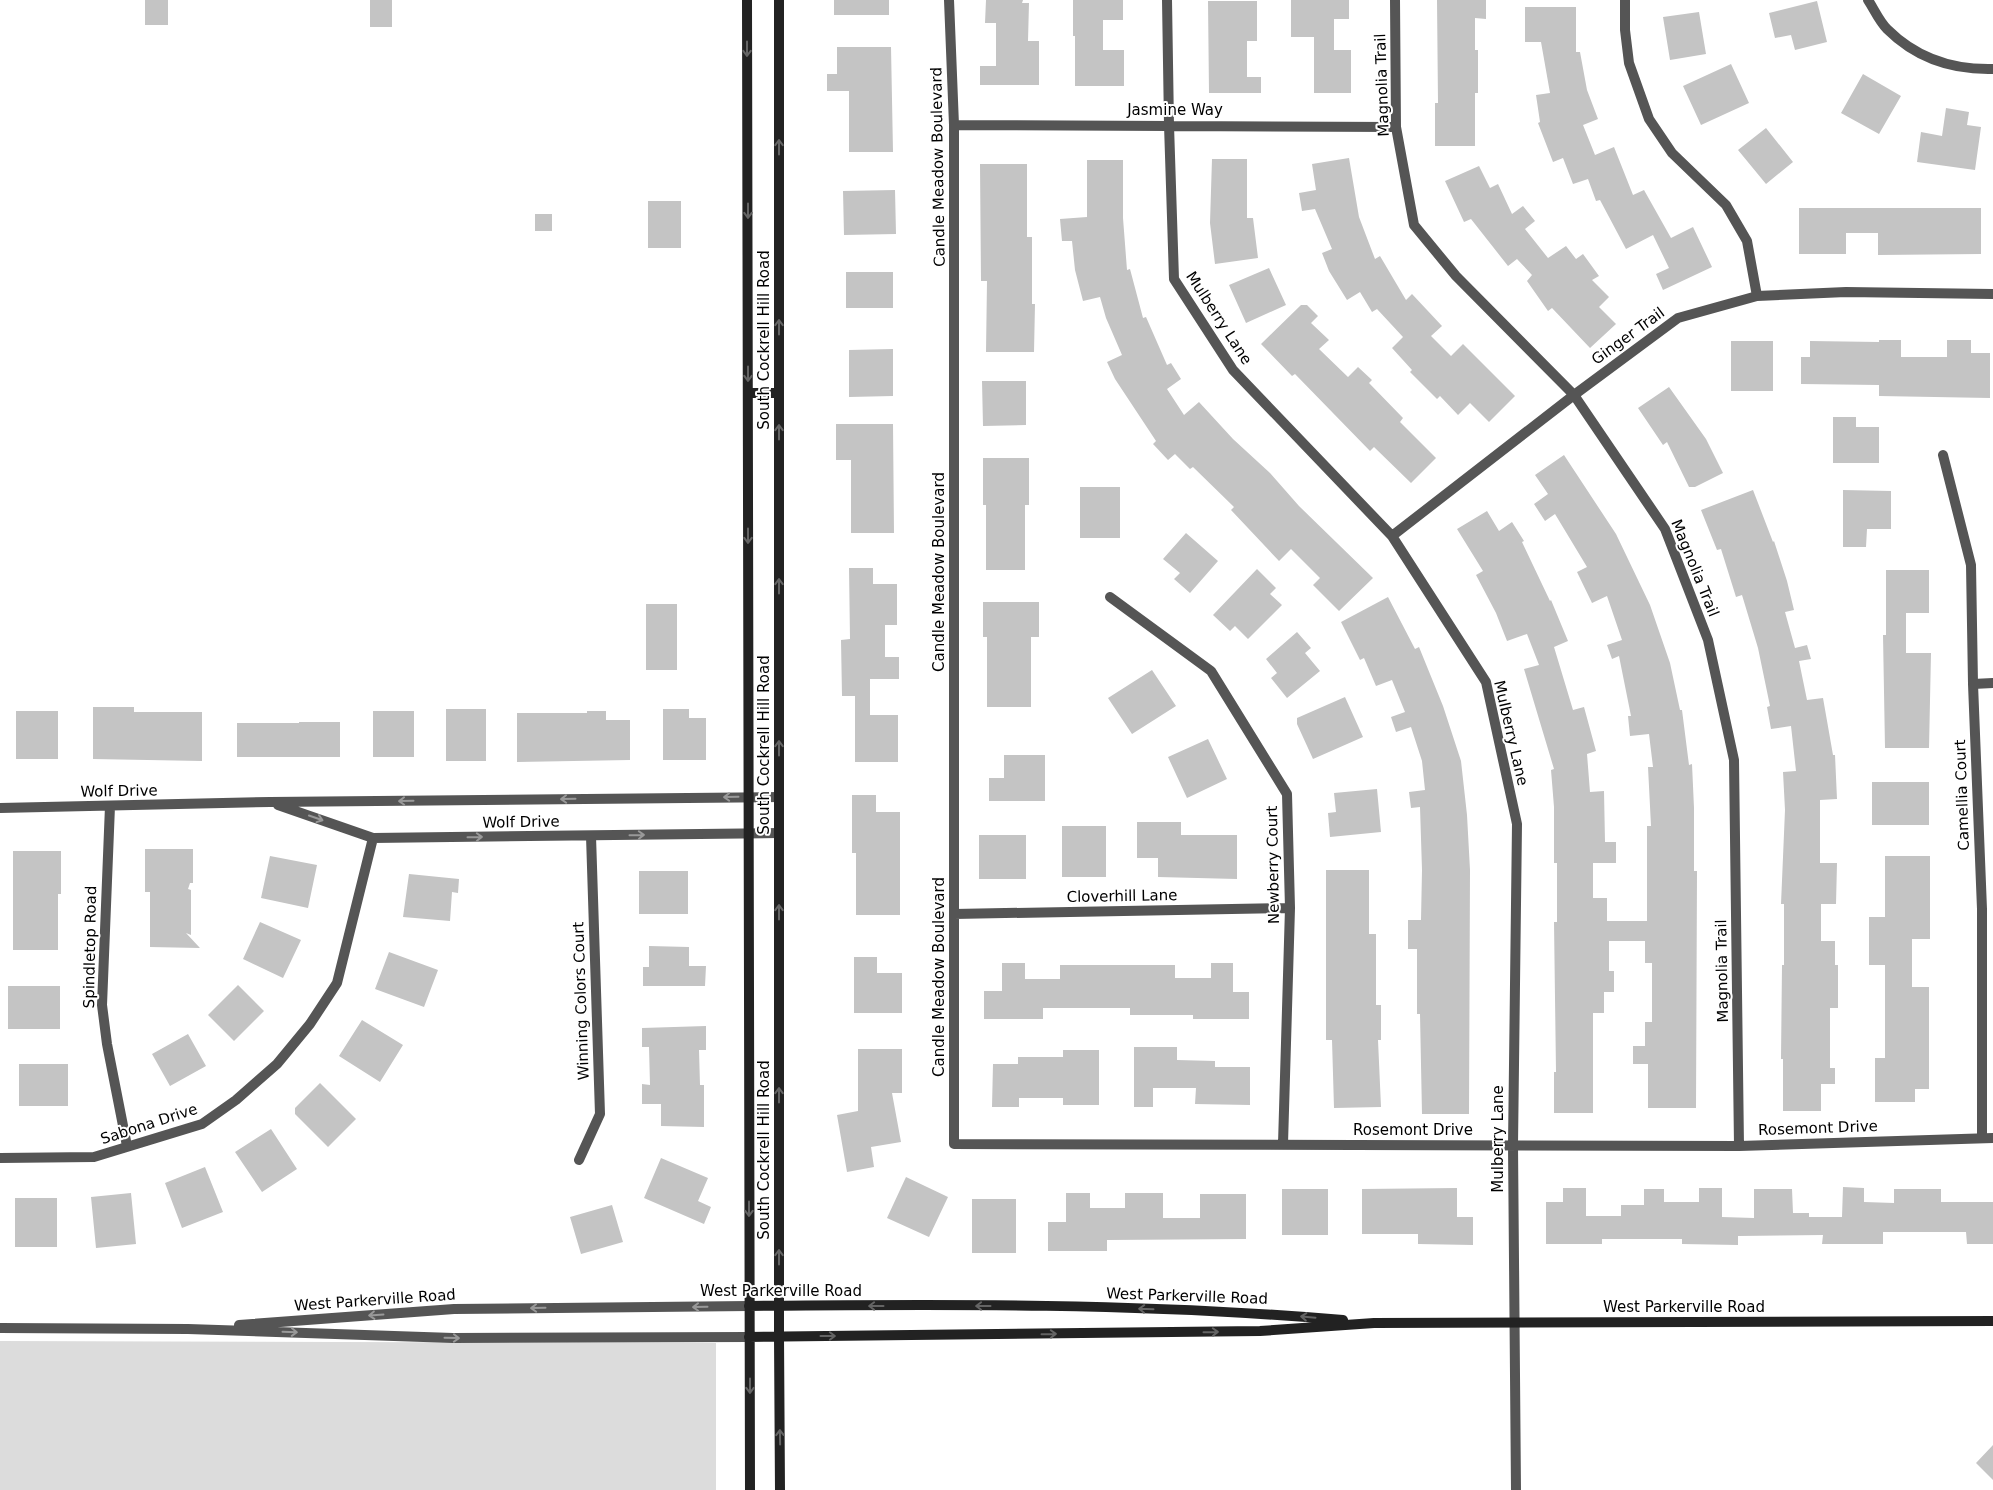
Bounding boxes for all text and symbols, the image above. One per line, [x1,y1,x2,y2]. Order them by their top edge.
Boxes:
street label: Magnolia Trail [1371,33,1393,137]
one-way arrow [742,40,752,56]
street label: Candle Meadow Boulevard [927,67,949,267]
street label: Jasmine Way [1126,101,1223,119]
one-way arrow [774,139,784,155]
one-way arrow [743,202,753,219]
street label: South Cockrell Hill Road [755,250,773,430]
street label: Mulberry Lane [1182,268,1256,368]
street label: Ginger Trail [1588,304,1668,368]
one-way arrow [774,319,784,335]
one-way arrow [743,365,753,381]
one-way arrow [774,424,784,440]
street label: Candle Meadow Boulevard [930,472,948,672]
street label: Magnolia Trail [1667,517,1723,619]
one-way arrow [743,528,753,544]
one-way arrow [774,578,784,594]
street label: South Cockrell Hill Road [755,655,773,835]
street label: Mulberry Lane [1490,679,1532,787]
street label: Camellia Court [1951,739,1973,851]
one-way arrow [774,740,784,756]
street label: Wolf Drive [80,781,158,801]
one-way arrow [723,792,739,802]
one-way arrow [560,794,576,804]
one-way arrow [398,796,414,806]
street label: Newberry Court [1263,806,1283,924]
street label: Wolf Drive [482,812,560,832]
one-way arrow [307,814,323,823]
one-way arrow [628,830,645,840]
one-way arrow [466,832,482,842]
street label: Candle Meadow Boulevard [930,877,948,1077]
street label: Spindletop Road [80,886,100,1008]
street label: Cloverhill Lane [1066,886,1178,906]
one-way arrow [774,904,784,920]
street label: Magnolia Trail [1712,919,1732,1023]
street label: Winning Colors Court [569,921,593,1081]
street label: South Cockrell Hill Road [755,1060,773,1240]
street label: Mulberry Lane [1489,1085,1507,1193]
one-way arrow [774,1087,784,1103]
street label: Sabona Drive [98,1100,200,1148]
street label: Rosemont Drive [1758,1117,1878,1139]
street label: Rosemont Drive [1353,1121,1473,1139]
one-way arrow [744,1201,754,1217]
one-way arrow [774,1249,784,1266]
street label: West Parkerville Road [700,1282,862,1300]
street label: West Parkerville Road [1106,1284,1268,1308]
street label: West Parkerville Road [294,1285,456,1315]
street label: West Parkerville Road [1603,1298,1765,1316]
one-way arrow [869,1301,885,1311]
one-way arrow [976,1301,992,1311]
one-way arrow [693,1302,709,1312]
one-way arrow [530,1303,546,1313]
one-way arrow [1138,1305,1154,1314]
one-way arrow [368,1310,384,1320]
one-way arrow [1300,1313,1316,1322]
one-way arrow [1202,1327,1219,1337]
one-way arrow [281,1328,297,1337]
one-way arrow [1040,1329,1056,1339]
one-way arrow [819,1331,835,1341]
one-way arrow [444,1333,460,1343]
one-way arrow [745,1377,755,1393]
one-way arrow [775,1429,785,1446]

